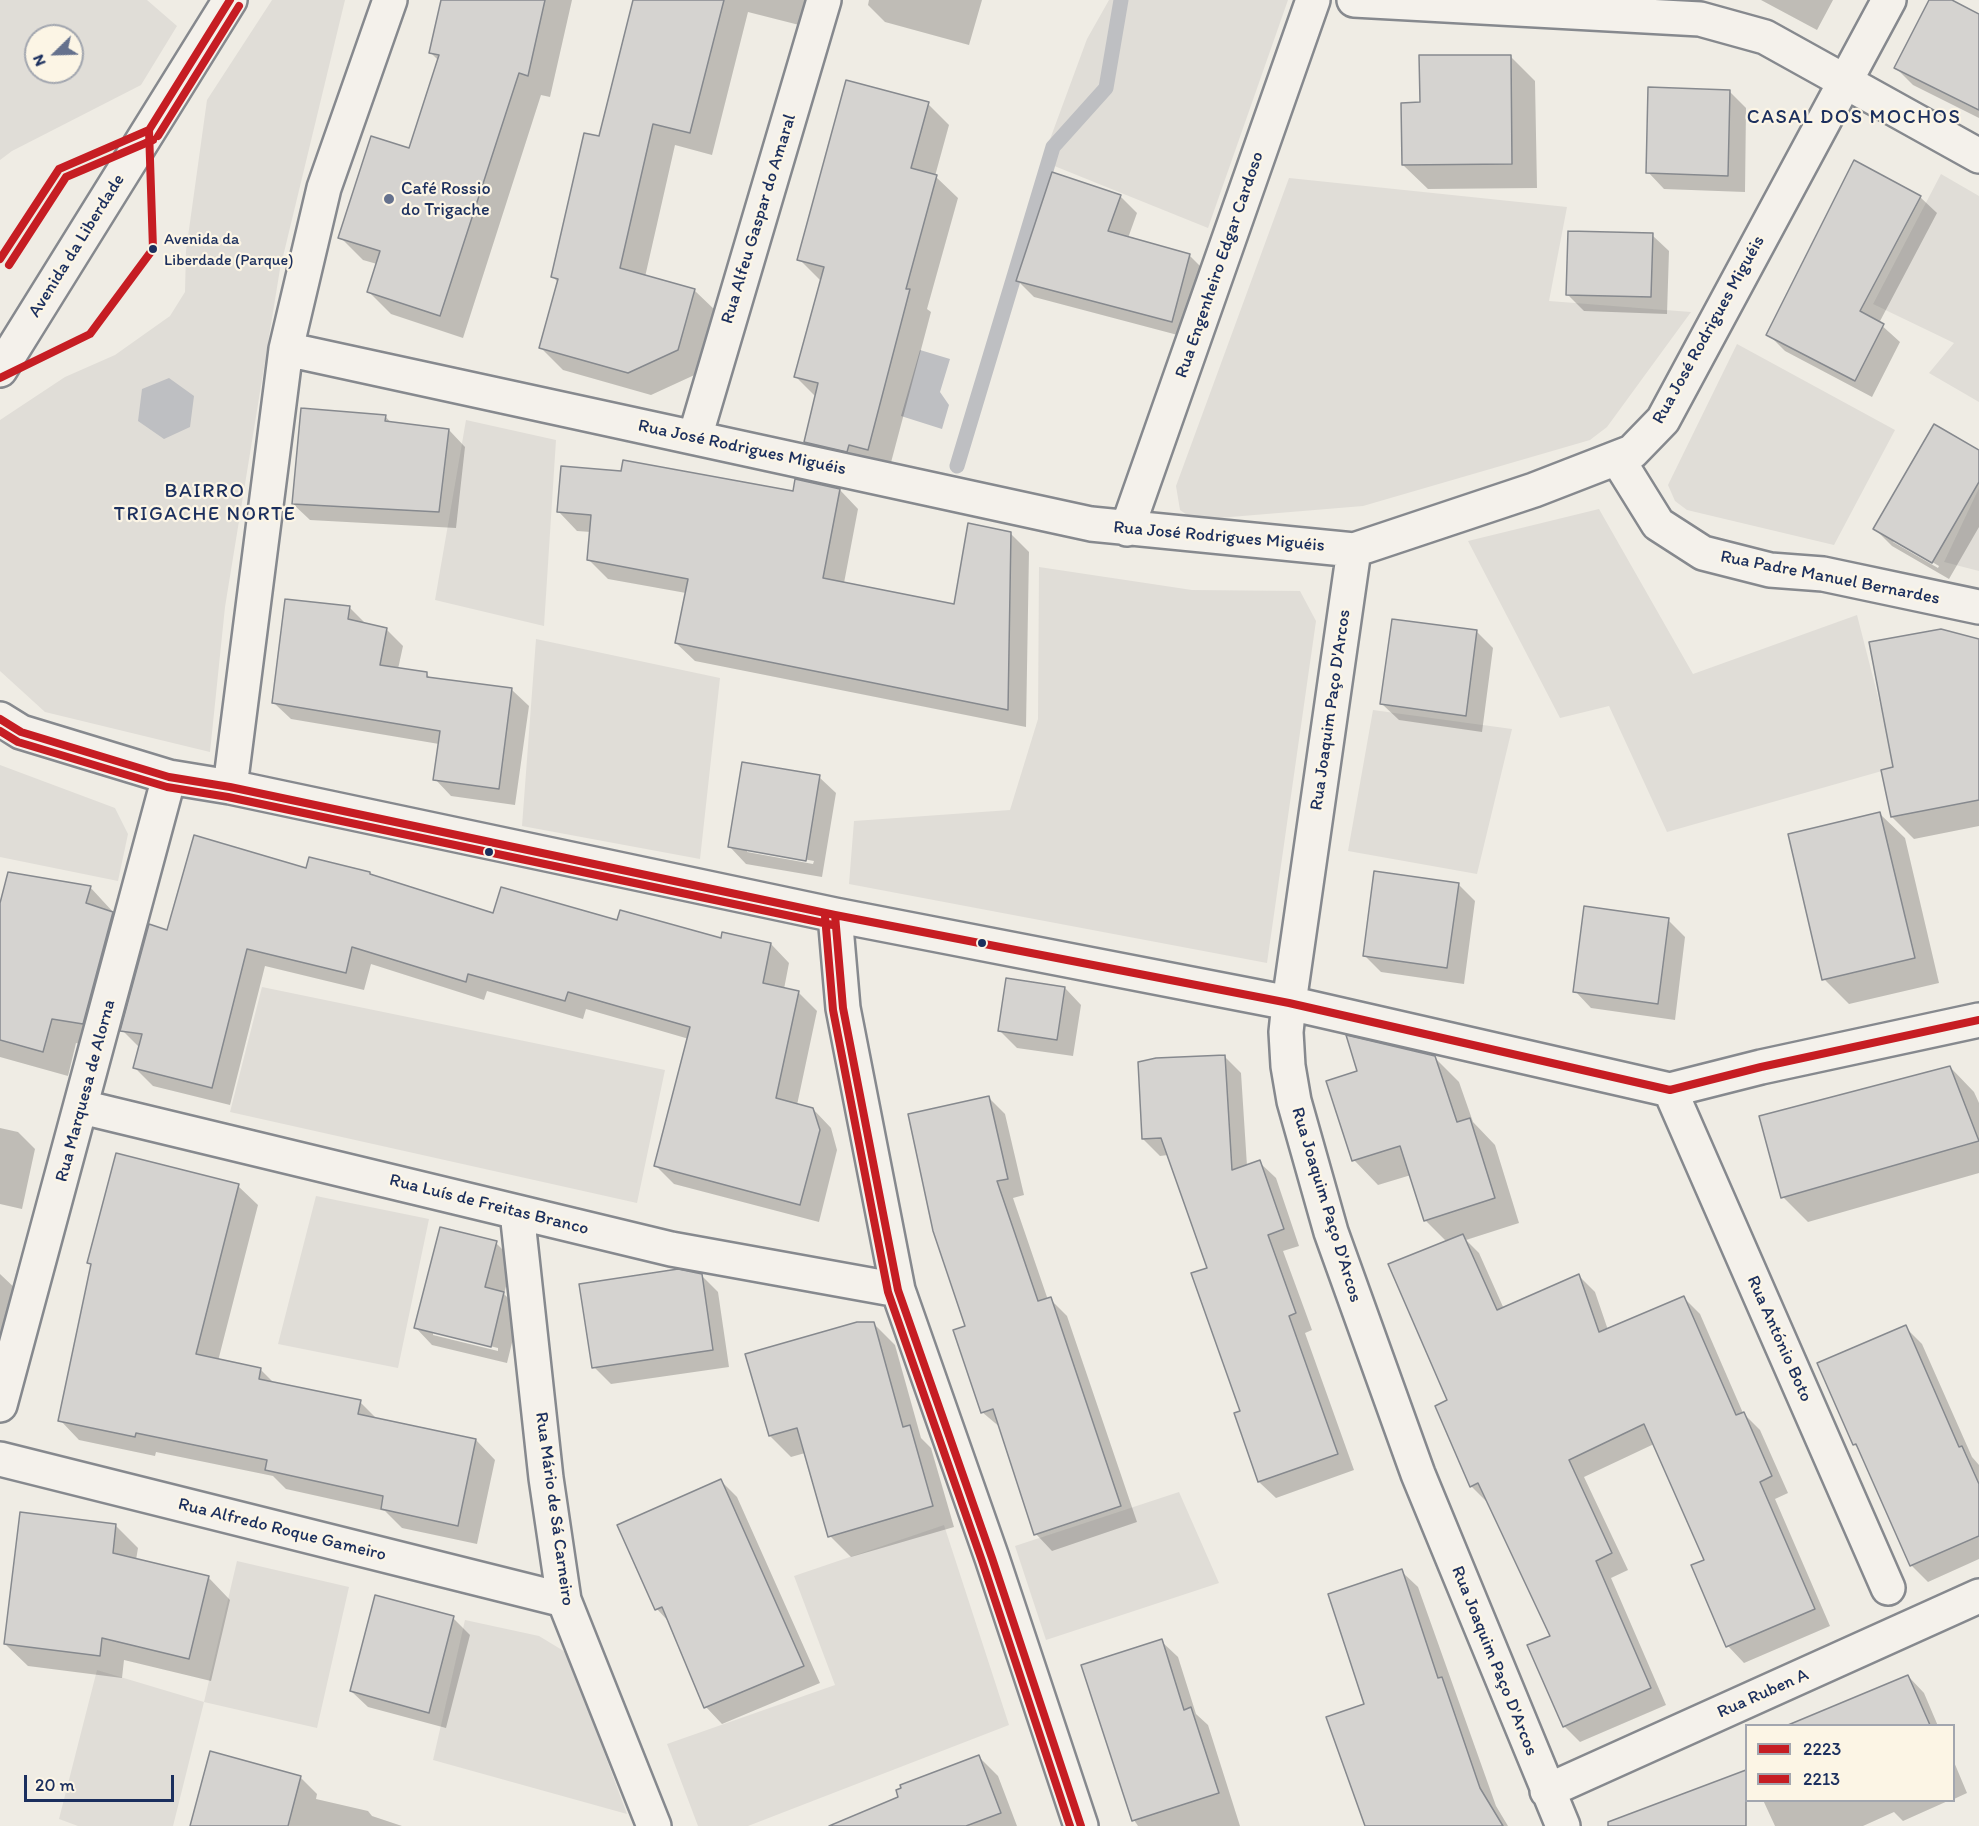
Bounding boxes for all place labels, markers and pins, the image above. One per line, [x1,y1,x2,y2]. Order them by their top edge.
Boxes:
place label: Café Rossio do Trigache [401,178,491,220]
marker: Café Rossio do Trigache [382,192,396,206]
place label: Avenida da Liberdade (Parque) [164,230,293,268]
marker: Avenida da Liberdade (Parque) [147,243,159,255]
unlabelled marker [483,846,495,858]
unlabelled marker [976,937,988,949]

